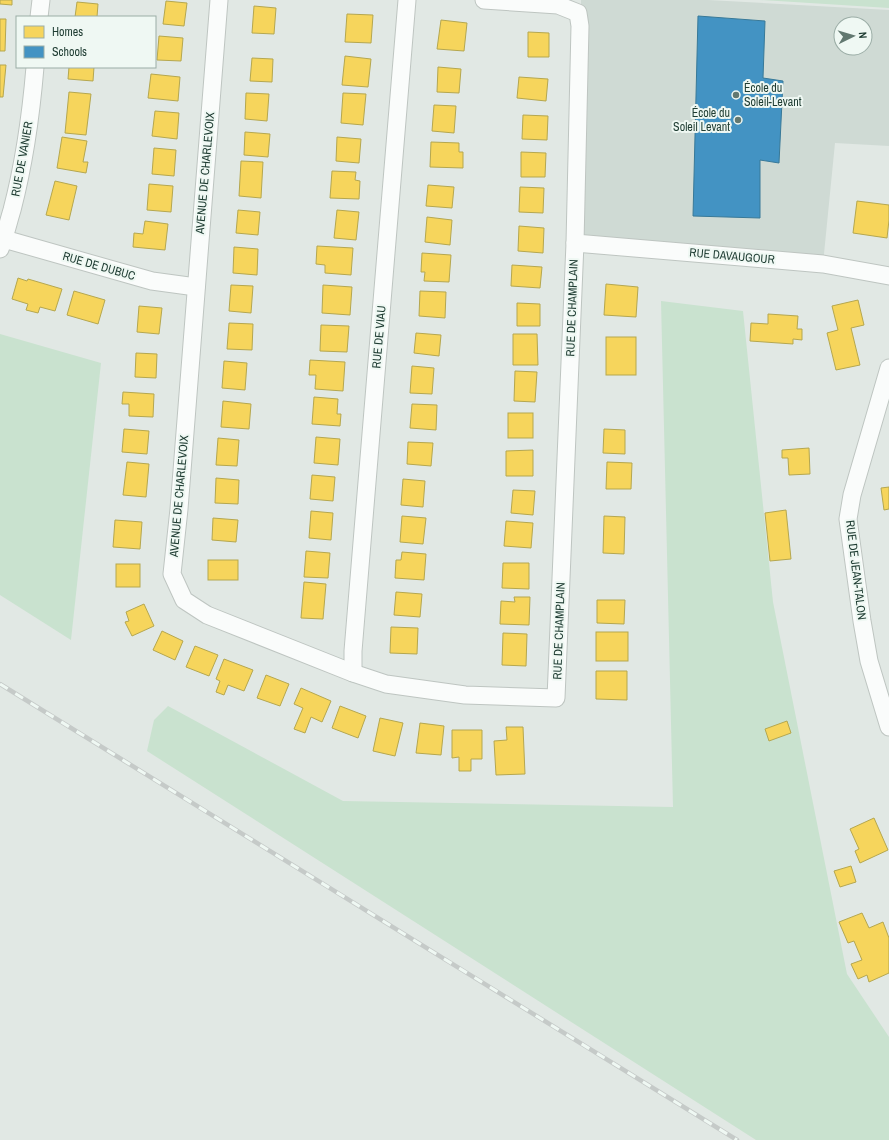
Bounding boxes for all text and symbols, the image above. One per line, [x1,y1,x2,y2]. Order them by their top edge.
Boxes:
legend [16,16,156,68]
north arrow [833,16,873,56]
text: Homes [52,24,83,40]
text: N [856,31,870,39]
text: Schools [52,44,87,60]
place label: École du Soleil-Levant [744,80,802,110]
marker: École du Soleil-Levant [731,90,741,100]
place label: École du Soleil Levant [673,105,730,135]
street label: AVENUE DE CHARLEVOIX [192,111,218,236]
marker: École du Soleil Levant [733,115,743,125]
street label: RUE DE VANIER [8,120,36,198]
street label: RUE DAVAUGOUR [689,244,775,268]
street label: RUE DE DUBUC [61,248,137,284]
street label: RUE DE CHAMPLAIN [562,259,582,357]
street label: RUE DE VIAU [368,305,390,369]
street label: AVENUE DE CHARLEVOIX [166,434,192,559]
street label: RUE DE JEAN-TALON [842,519,870,621]
street label: RUE DE CHAMPLAIN [549,582,569,680]

